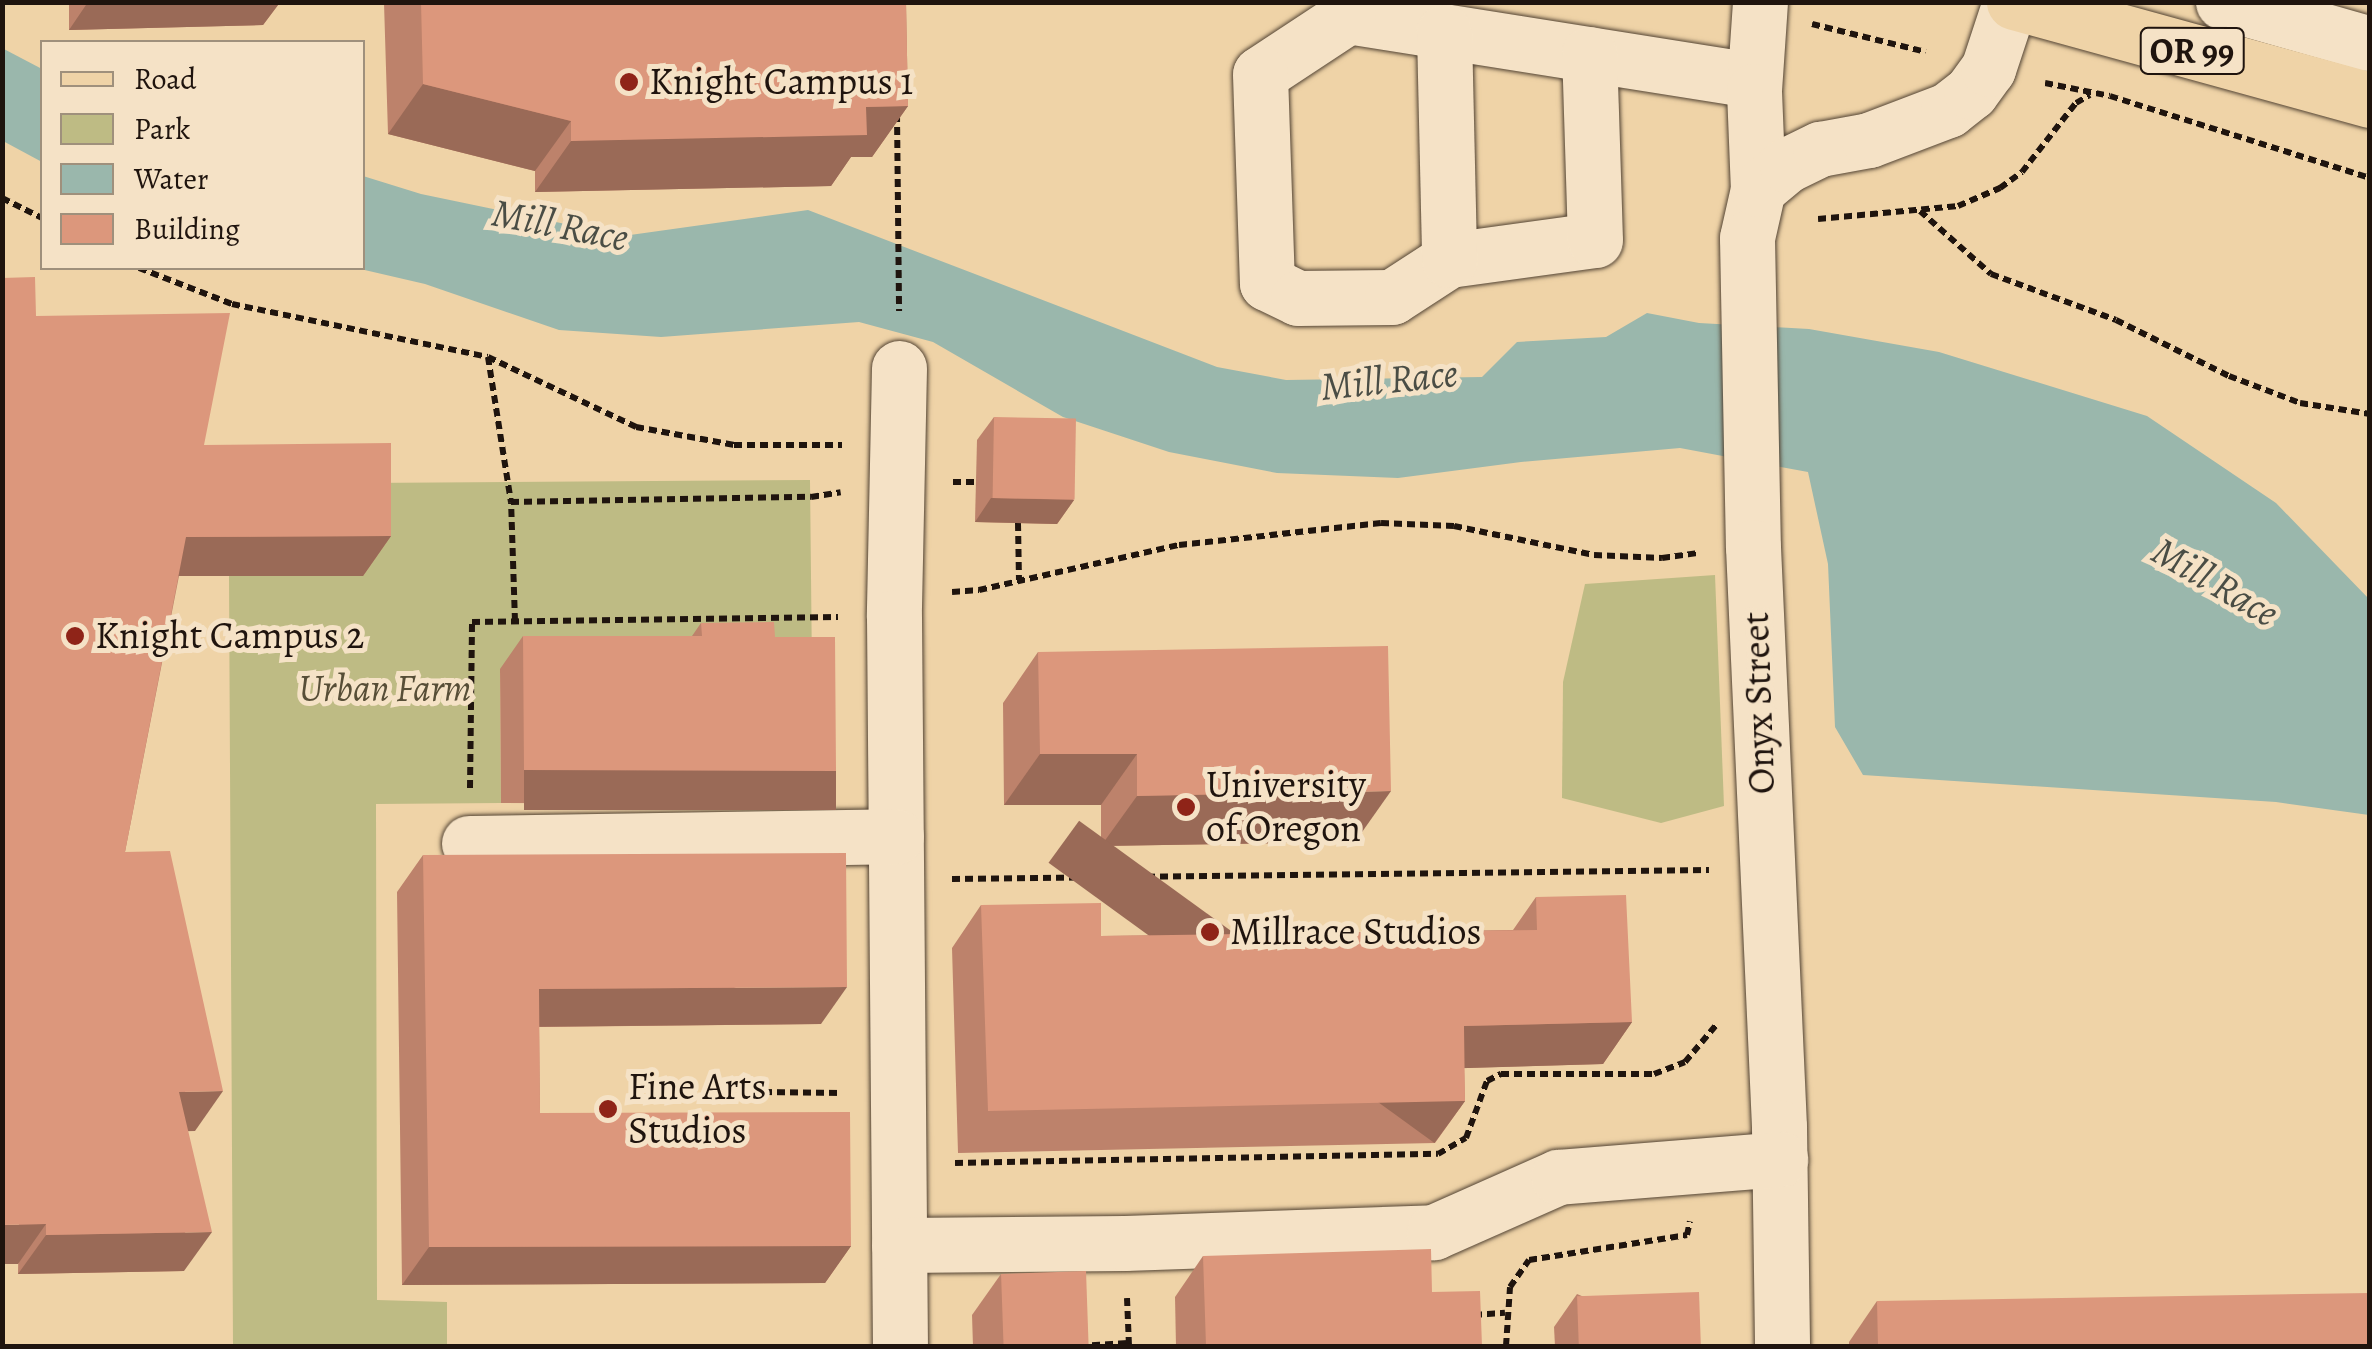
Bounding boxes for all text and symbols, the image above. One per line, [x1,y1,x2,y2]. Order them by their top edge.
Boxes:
road number: OR 99 [2140,21,2244,81]
legend [40,40,365,270]
text: Road [134,59,196,99]
place label: Knight Campus 1 [649,59,913,105]
marker: Knight Campus 1 [618,71,640,93]
text: Park [134,109,190,149]
text: Water [134,159,208,199]
water label: Mill Race [488,188,632,262]
text: Building [134,209,240,249]
water label: Mill Race [1318,349,1460,411]
water label: Mill Race [2143,527,2287,637]
street label: Onyx Street [1733,611,1785,795]
place label: Knight Campus 2 [95,613,364,659]
marker: Knight Campus 2 [64,625,86,647]
park label: Urban Farm [298,666,472,712]
place label: University of Oregon [1206,762,1366,852]
marker: University of Oregon [1175,796,1197,818]
place label: Millrace Studios [1230,909,1482,955]
marker: Millrace Studios [1199,921,1221,943]
place label: Fine Arts Studios [628,1064,767,1154]
marker: Fine Arts Studios [597,1098,619,1120]

